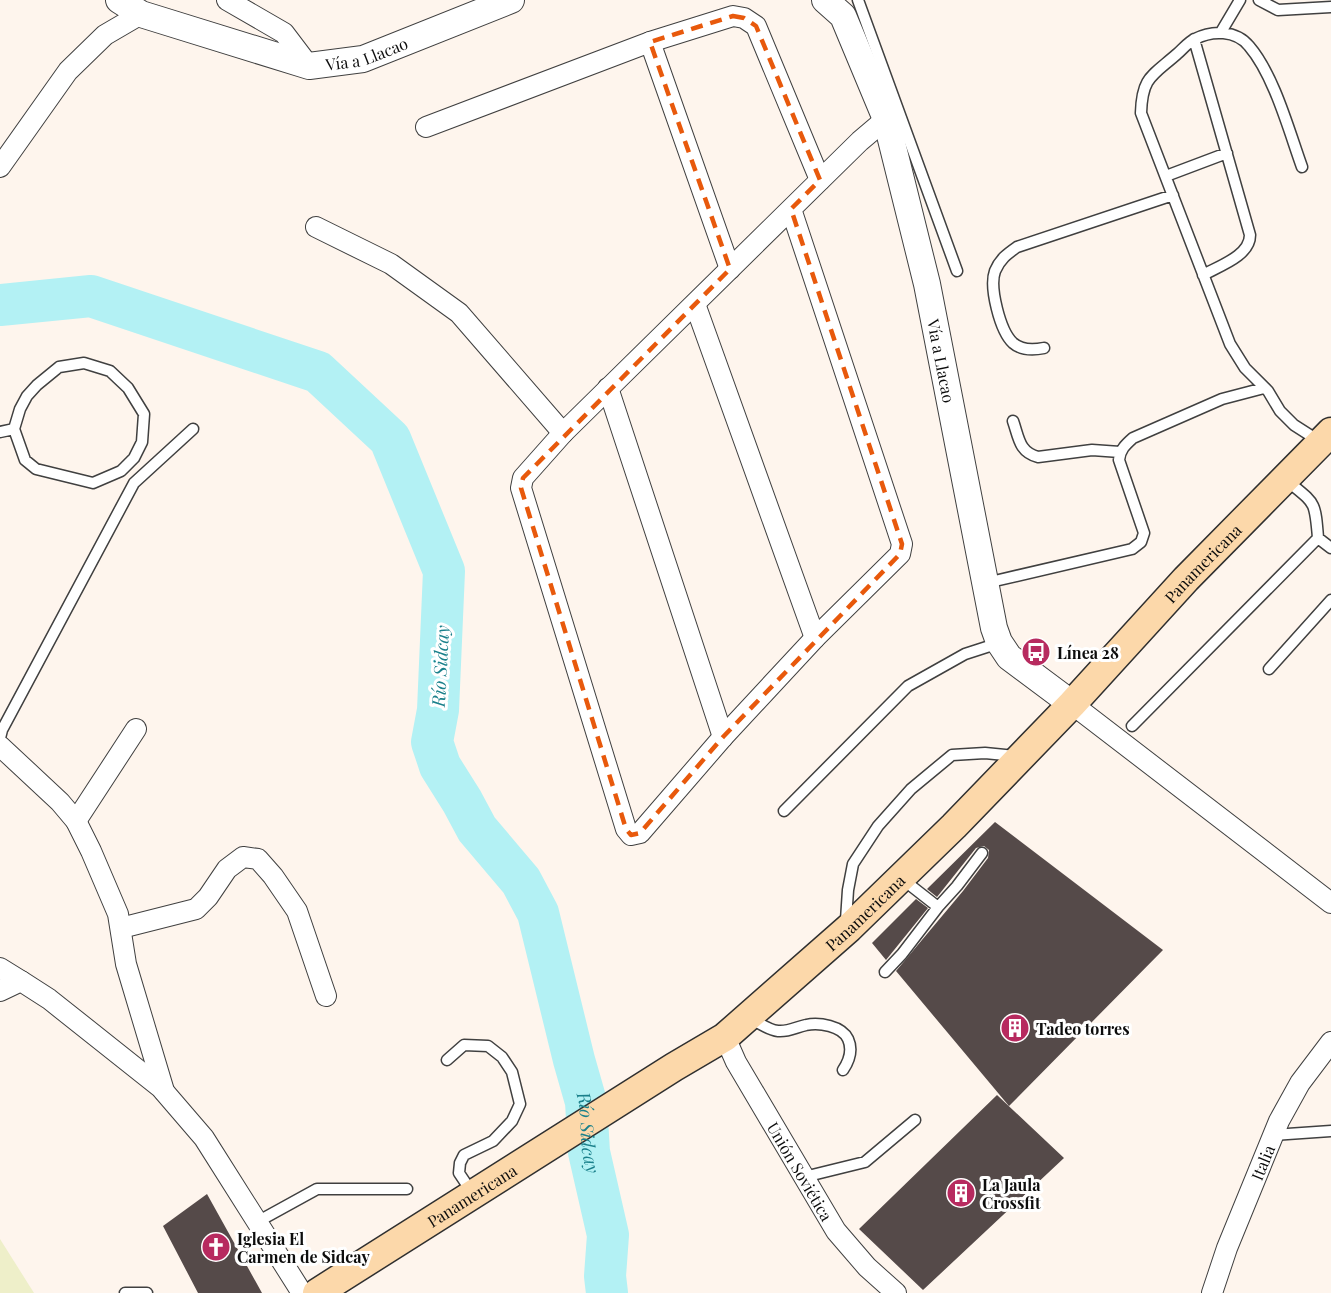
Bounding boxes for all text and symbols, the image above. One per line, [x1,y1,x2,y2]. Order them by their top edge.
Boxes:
street label: Vía a Llacao [323,32,411,74]
street label: Vía a Llacao [923,316,960,405]
street label: Panamericana [1159,519,1245,607]
water label: Río Sidcay [426,624,454,708]
bus stop icon: Línea 28 [1020,636,1052,668]
place label: Línea 28 [1057,642,1119,663]
street label: Panamericana [820,869,909,955]
building icon: Tadeo torres [999,1012,1031,1044]
place label: Tadeo torres [1036,1018,1130,1039]
water label: Río Sidcay [571,1088,606,1176]
street label: Unión Soviética [763,1118,838,1224]
street label: Italia [1245,1142,1279,1183]
street label: Panamericana [423,1159,520,1231]
place label: La Jaula Crossfit [982,1174,1041,1213]
building icon: La Jaula Crossfit [945,1177,977,1209]
place label: Iglesia El Carmen de Sidcay [237,1228,370,1267]
church icon: Iglesia El Carmen de Sidcay [200,1231,232,1263]

